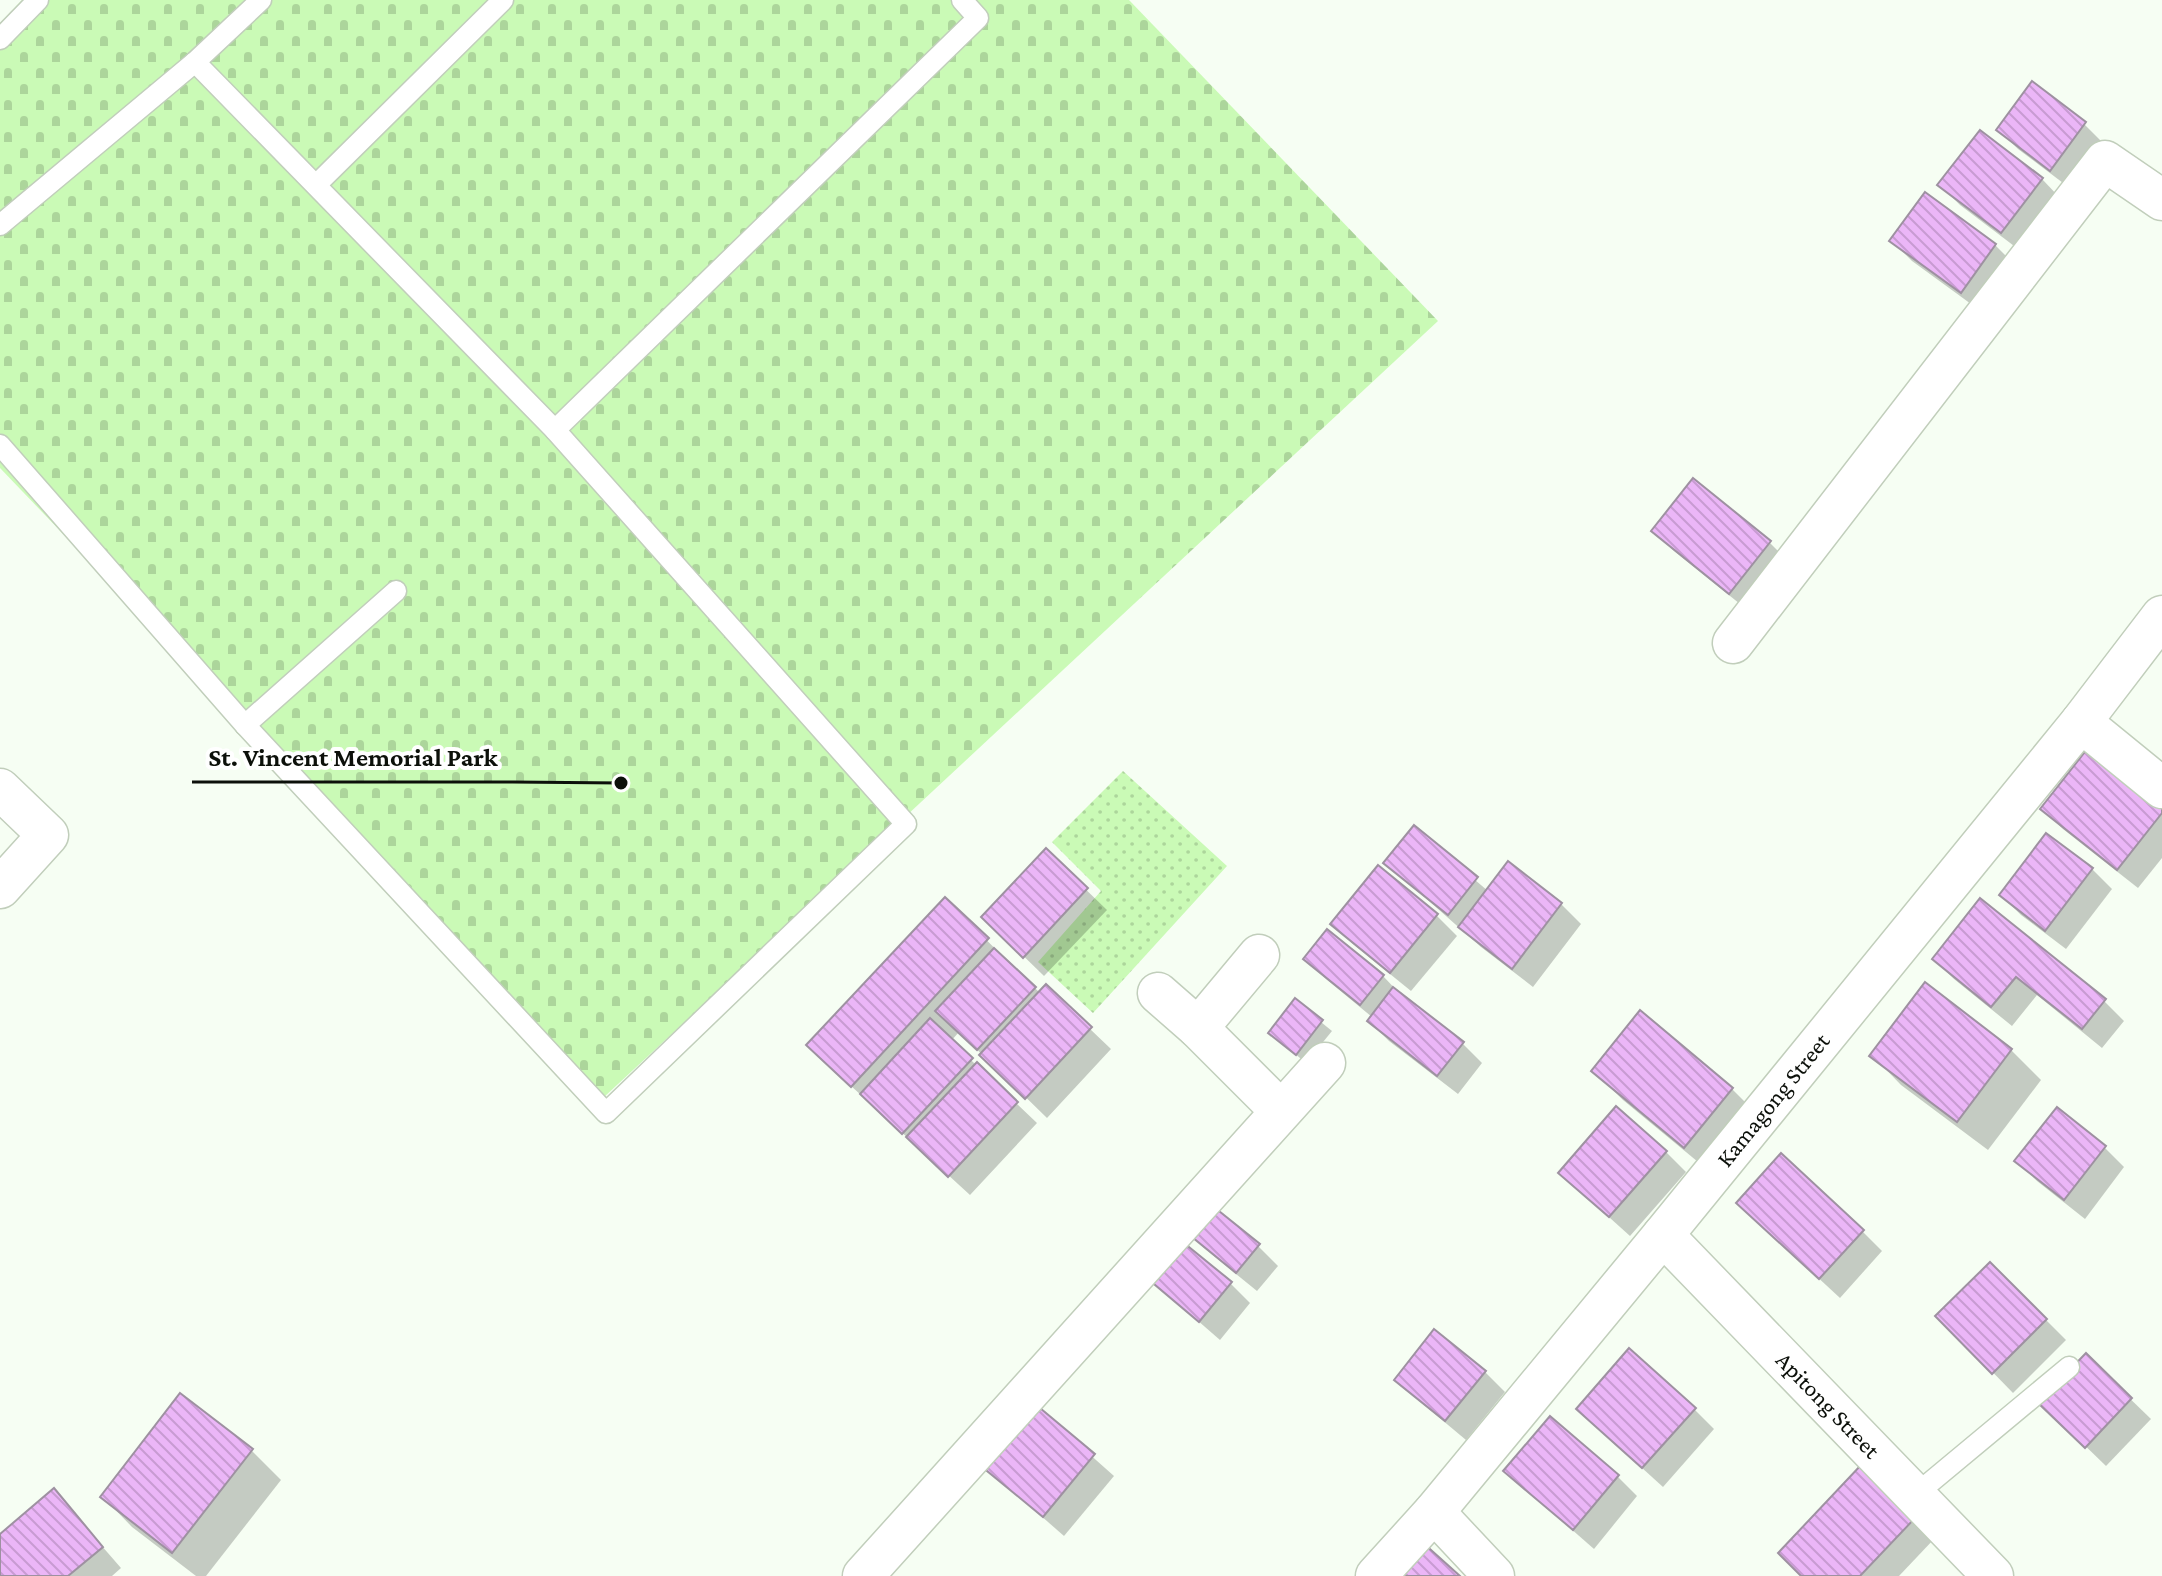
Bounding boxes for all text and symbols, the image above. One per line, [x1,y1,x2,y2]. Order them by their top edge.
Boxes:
callout: St. Vincent Memorial Park [192,732,513,782]
text: St. Vincent Memorial Park [208,743,499,772]
street label: Kamagong Street [1711,1027,1835,1172]
street label: Apitong Street [1771,1346,1887,1464]

